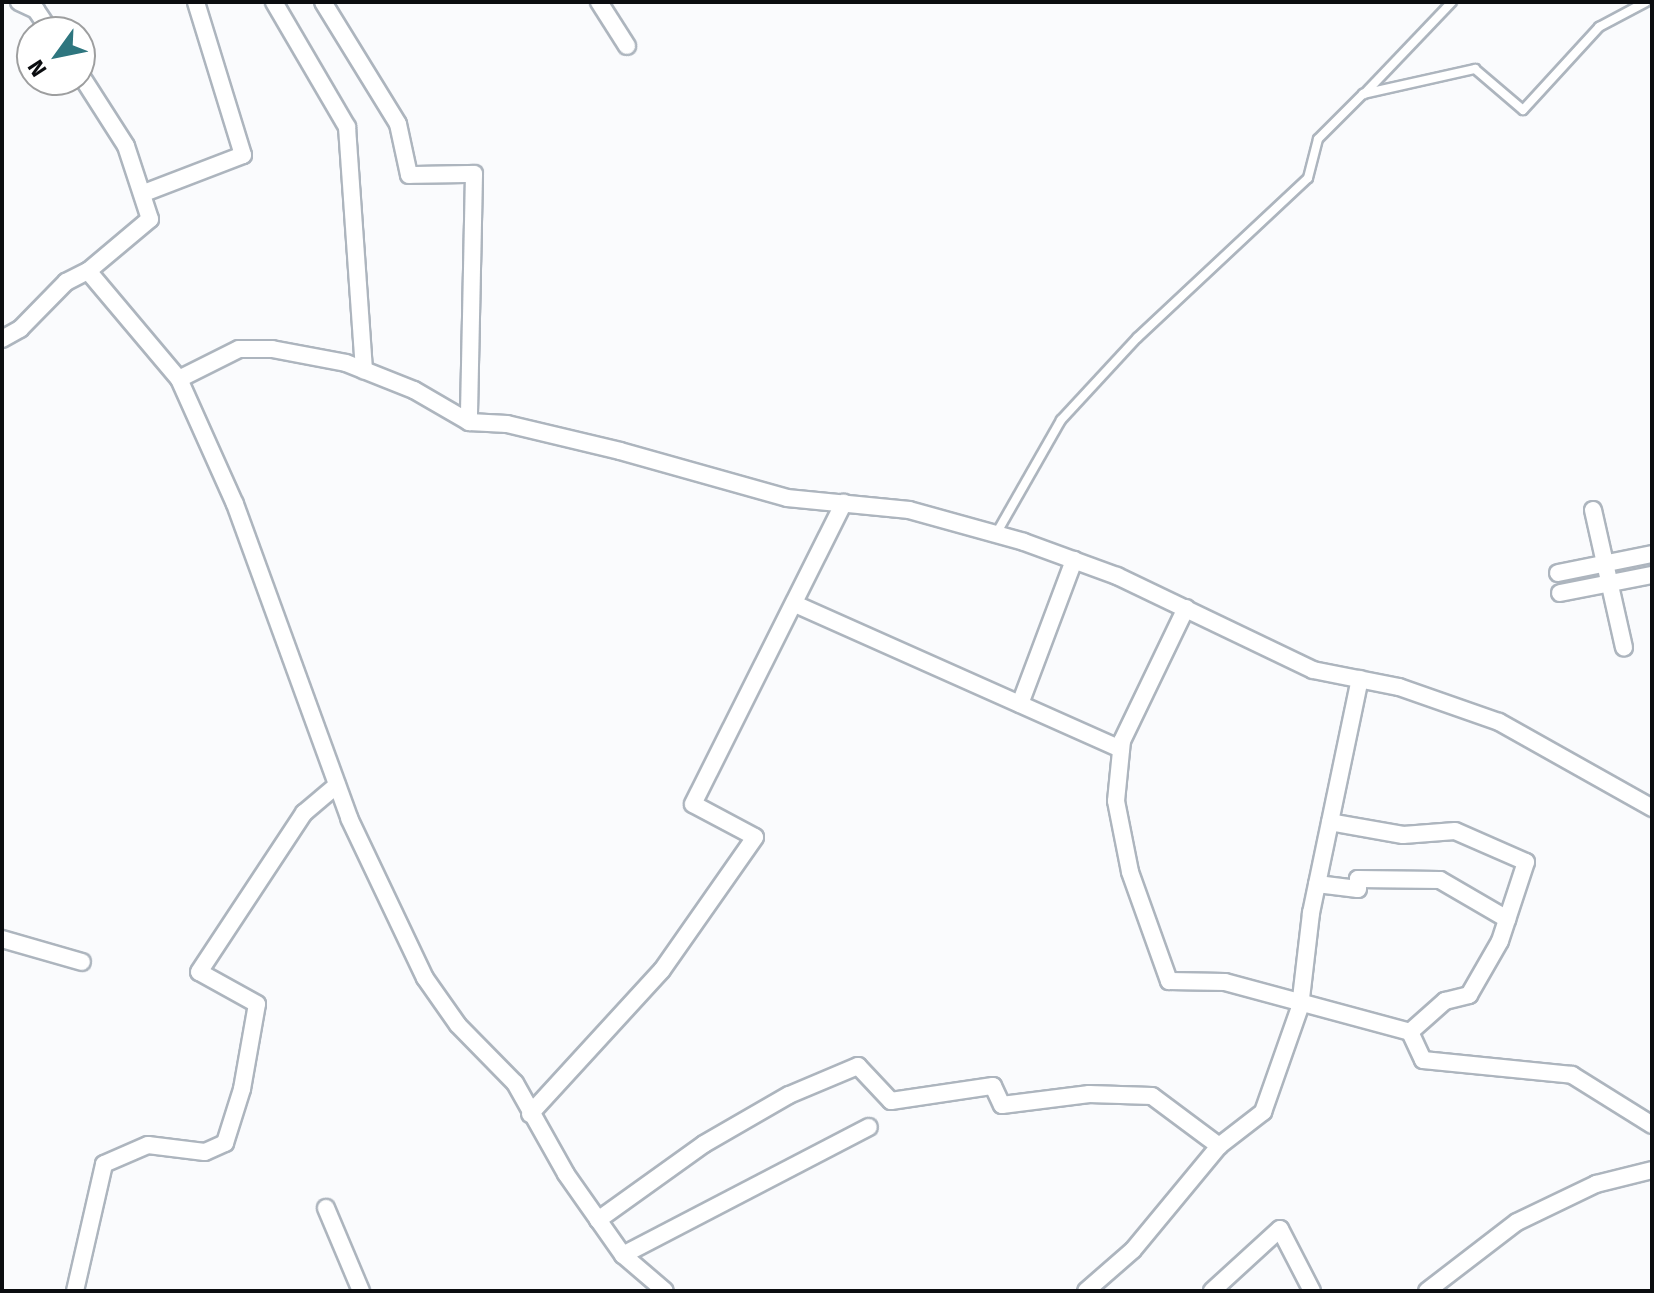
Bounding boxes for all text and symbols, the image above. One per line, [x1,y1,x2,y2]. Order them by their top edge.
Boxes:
north arrow [16,16,96,96]
text: N [22,55,52,82]

